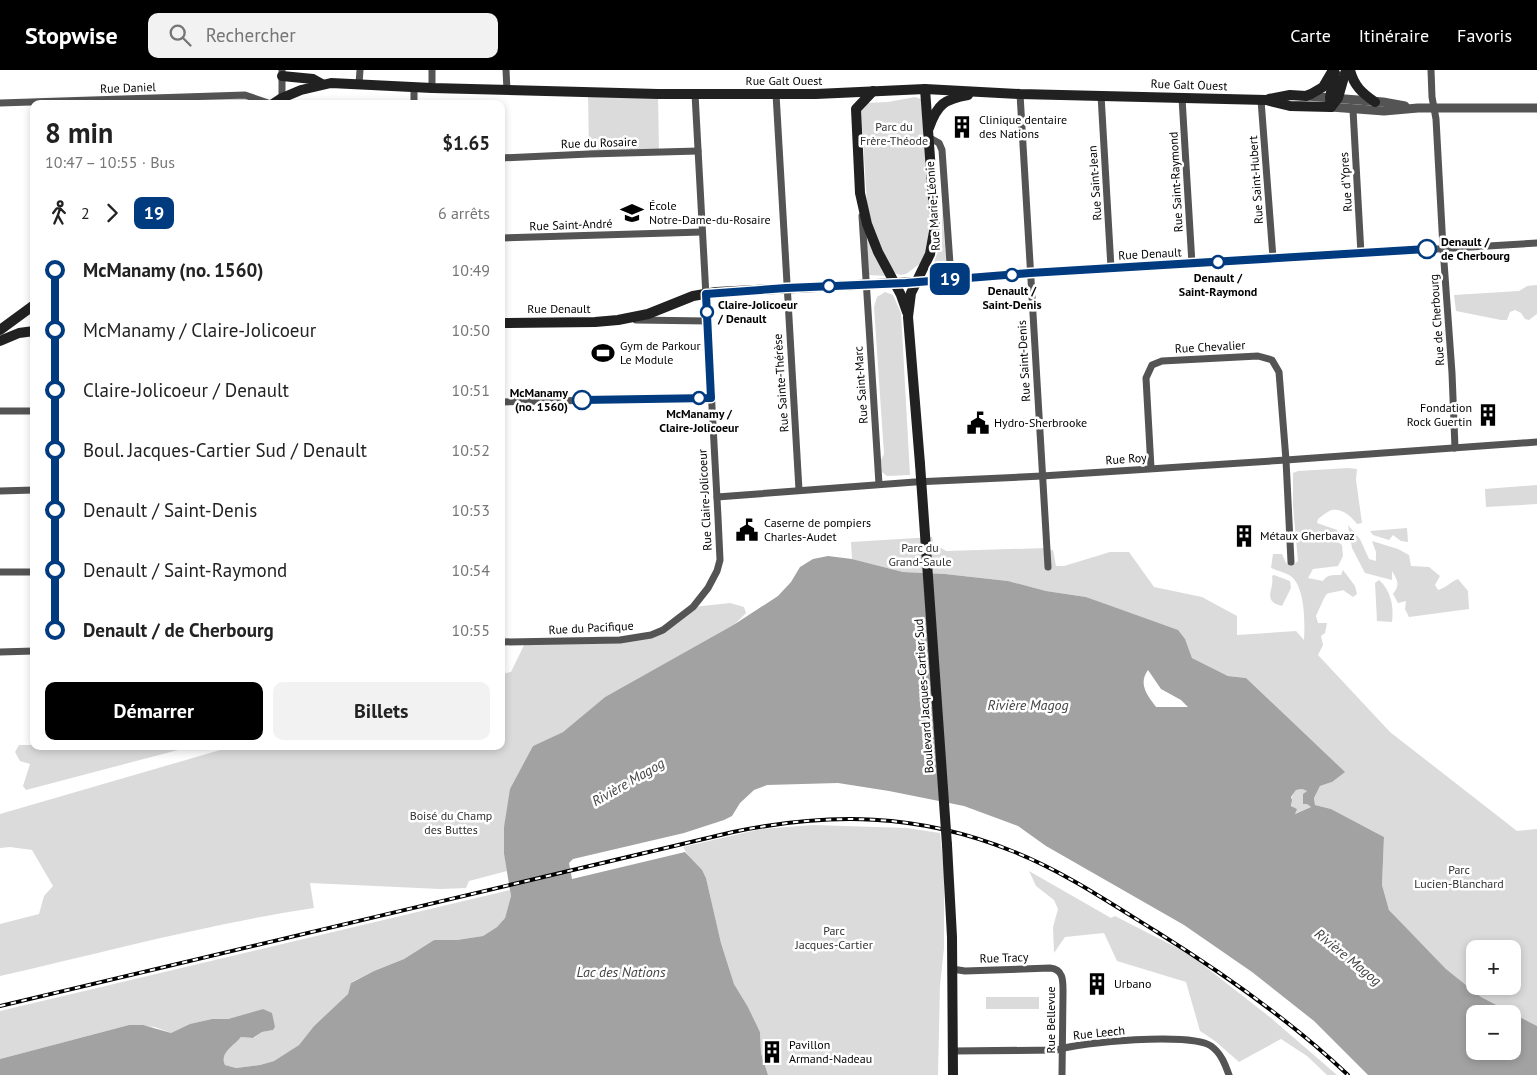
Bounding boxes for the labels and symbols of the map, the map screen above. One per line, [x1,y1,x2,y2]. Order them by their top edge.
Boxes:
street label: Rue Galt Ouest [746,73,822,88]
street label: Rue Galt Ouest [1150,76,1228,93]
street label: Rue Daniel [100,79,157,96]
place label: Clinique dentaire des Nations [979,112,1067,141]
building icon: Clinique dentaire des Nations [949,114,975,140]
park label: Parc du Frère-Théode [860,119,928,148]
street label: Rue Saint-Raymond [1165,131,1186,233]
street label: Rue du Rosaire [561,134,637,151]
street label: Rue Saint-Hubert [1245,135,1266,225]
street label: Rue Saint-Jean [1084,145,1105,221]
street label: Rue d'Ypres [1336,152,1355,212]
street label: Rue Marie-Léonie [922,161,943,251]
place label: École Notre-Dame-du-Rosaire [649,198,771,227]
school or university icon: École Notre-Dame-du-Rosaire [619,200,645,226]
street label: Rue Saint-André [529,216,613,233]
place label: Denault / de Cherbourg [1441,234,1510,263]
marker: Denault / de Cherbourg [1417,239,1437,259]
street label: Rue Denault [1118,244,1182,263]
marker: Denault / Saint-Raymond [1211,255,1225,269]
line badge: 19 [928,263,972,295]
marker: Denault / Saint-Denis [1005,268,1019,282]
place label: Denault / Saint-Raymond [1179,270,1257,299]
street label: Rue de Cherbourg [1426,274,1447,366]
unlabelled marker [822,279,836,293]
place label: Denault / Saint-Denis [982,283,1042,312]
place label: Claire-Jolicoeur / Denault [717,297,798,326]
street label: Rue Denault [527,301,591,316]
marker: Claire-Jolicoeur / Denault [700,305,714,319]
street label: Rue Saint-Denis [1014,320,1033,402]
street label: Rue Sainte-Thérèse [770,333,791,433]
street label: Rue Chevalier [1174,337,1246,356]
place label: Gym de Parkour Le Module [620,338,701,367]
sports icon: Gym de Parkour Le Module [590,340,616,366]
street label: Rue Saint-Marc [850,345,871,424]
place label: McManamy (no. 1560) [510,385,568,414]
marker: McManamy (no. 1560) [572,390,592,410]
marker: McManamy / Claire-Jolicoeur [692,391,706,405]
place label: Fondation Rock Guertin [1407,400,1472,429]
building icon: Fondation Rock Guertin [1475,402,1501,428]
place label: McManamy / Claire-Jolicoeur [659,406,740,435]
public building icon: Hydro-Sherbrooke [965,410,991,436]
place label: Hydro-Sherbrooke [994,415,1087,430]
street label: Rue Claire-Jolicoeur [694,449,715,551]
street label: Rue Roy [1105,450,1147,467]
place label: Caserne de pompiers Charles-Audet [764,515,871,544]
public building icon: Caserne de pompiers Charles-Audet [734,517,760,543]
building icon: Métaux Gherbavaz [1231,523,1257,549]
place label: Métaux Gherbavaz [1260,528,1355,543]
park label: Parc du Grand-Saule [888,540,952,569]
street label: Rue du Pacifique [548,618,634,637]
street label: Boulevard Jacques-Cartier Sud [911,618,936,774]
water label: Rivière Magog [987,696,1069,714]
water label: Rivière Magog [588,754,668,810]
park label: Boisé du Champ des Buttes [410,808,492,837]
park label: Parc Lucien-Blanchard [1414,862,1504,891]
park label: Parc Jacques-Cartier [794,923,873,952]
water label: Rivière Magog [1311,925,1385,989]
street label: Rue Tracy [979,949,1029,966]
water label: Lac des Nations [576,963,666,981]
building icon: Urbano [1084,971,1110,997]
place label: Urbano [1114,976,1151,991]
street label: Rue Bellevue [1043,986,1058,1054]
street label: Rue Leech [1072,1022,1126,1043]
place label: Pavillon Armand-Nadeau [789,1037,872,1066]
building icon: Pavillon Armand-Nadeau [759,1039,785,1065]

